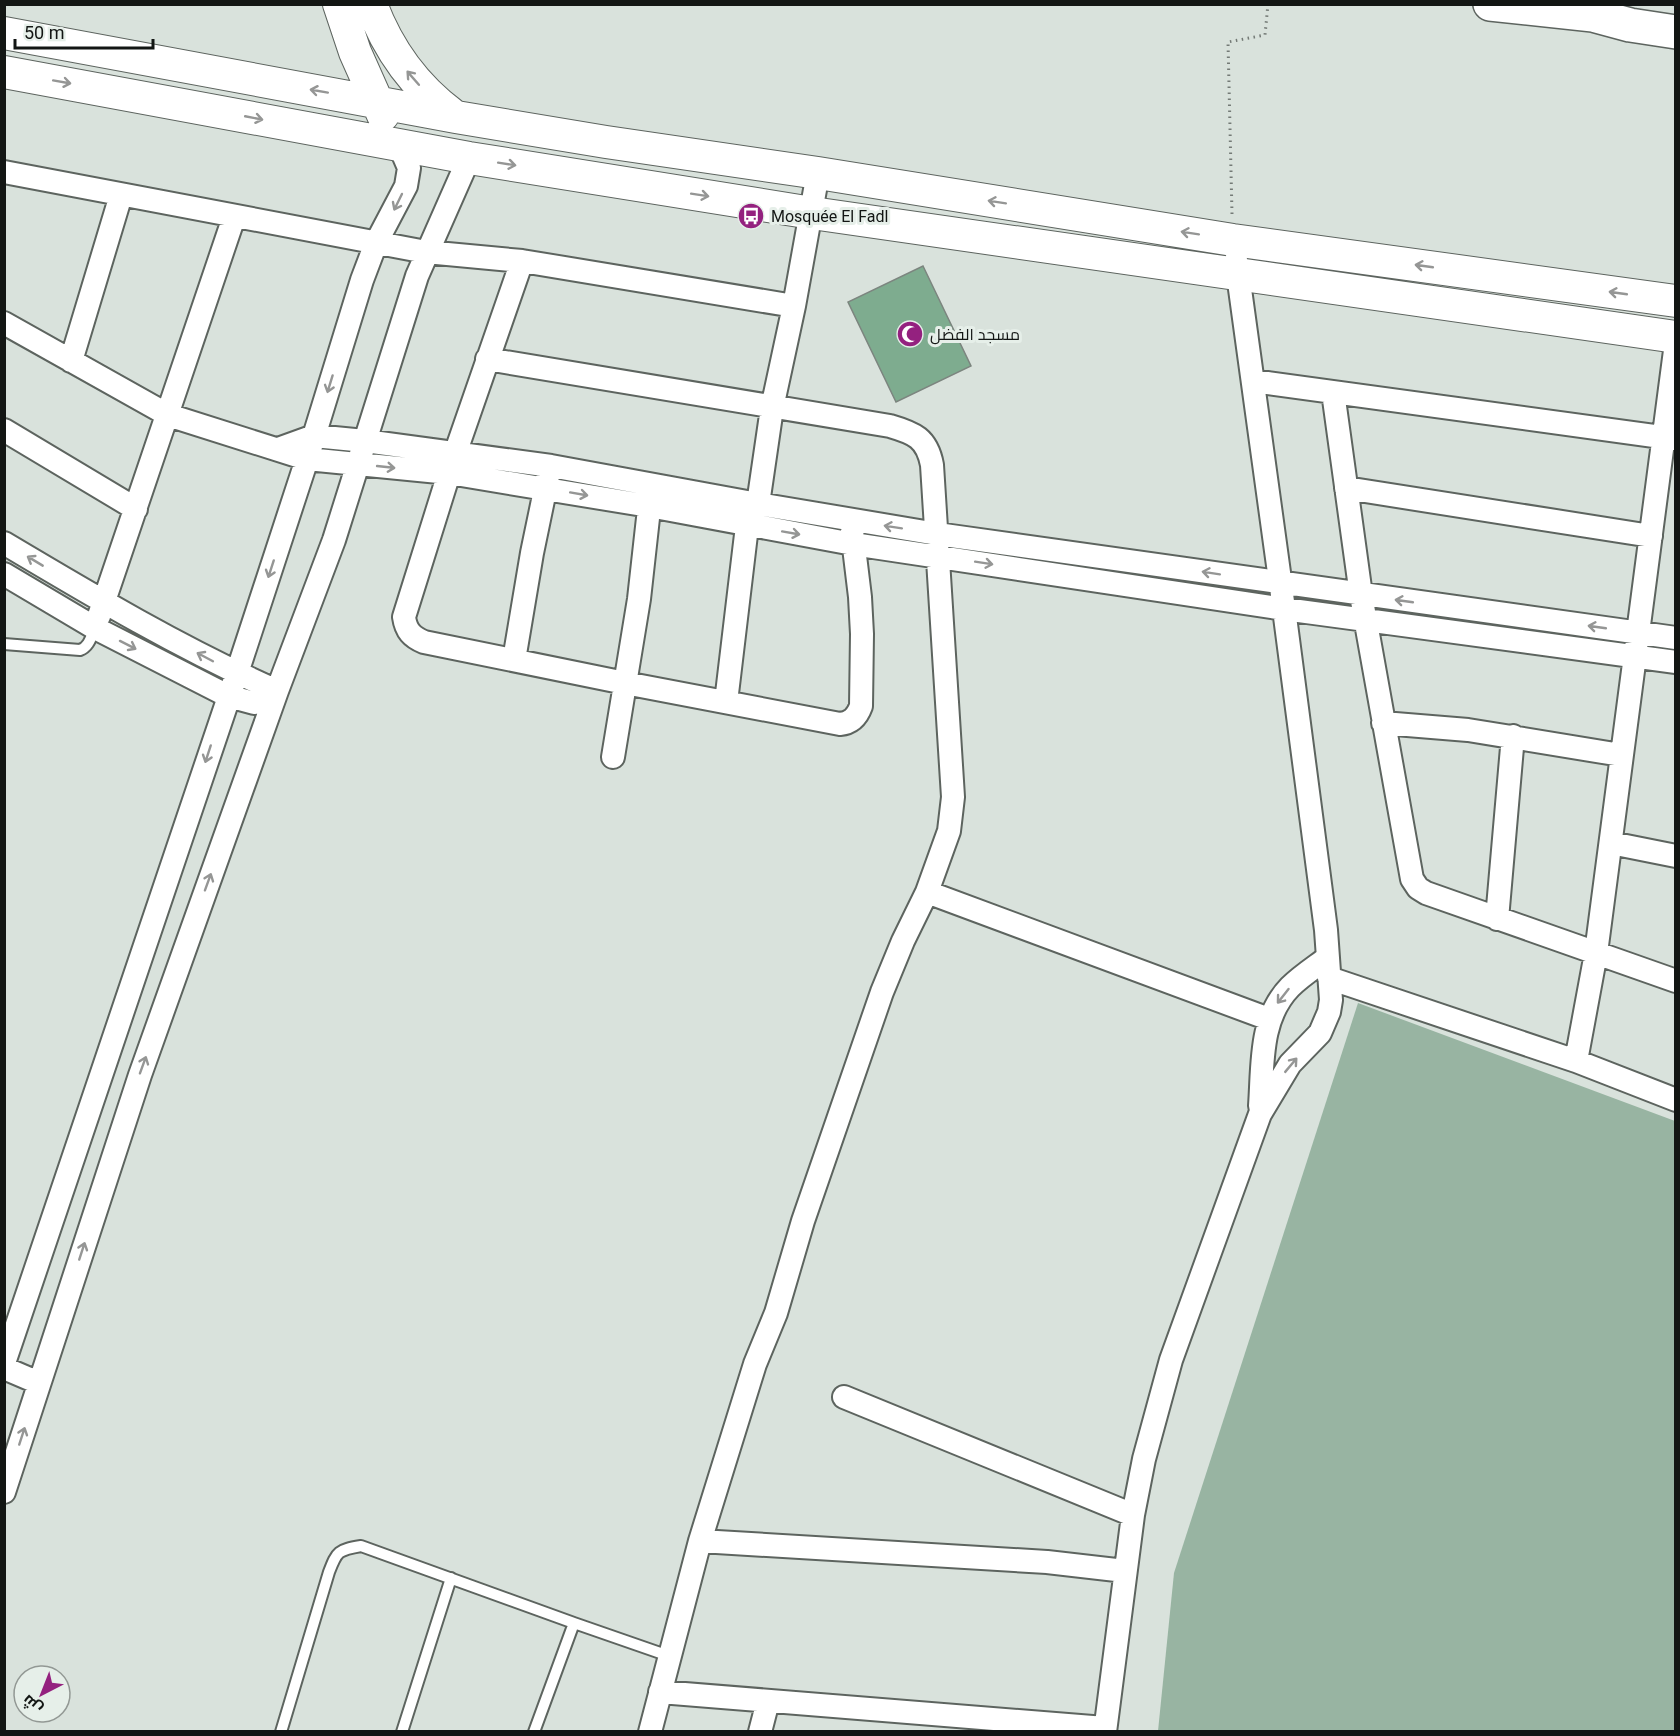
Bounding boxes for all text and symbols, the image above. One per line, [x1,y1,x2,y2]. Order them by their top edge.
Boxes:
scale bar [15,12,153,50]
text: 50 m [24,22,64,43]
one-way arrow [406,71,420,86]
one-way arrow [52,77,71,88]
one-way arrow [309,85,329,96]
one-way arrow [243,113,263,124]
one-way arrow [497,159,517,170]
one-way arrow [690,190,709,201]
one-way arrow [392,192,404,210]
one-way arrow [988,196,1008,207]
bus stop icon: Mosquée El Fadl [736,201,766,231]
place label: Mosquée El Fadl [771,207,888,226]
one-way arrow [1180,227,1200,238]
one-way arrow [1415,261,1435,272]
one-way arrow [1608,287,1628,298]
mosque icon: مسجد الفضل [895,319,925,349]
place label: مسجد الفضل [930,325,1020,345]
one-way arrow [324,374,335,393]
one-way arrow [375,461,395,472]
one-way arrow [568,489,588,500]
one-way arrow [884,521,903,532]
one-way arrow [781,528,801,539]
one-way arrow [27,555,44,567]
one-way arrow [973,558,993,569]
one-way arrow [264,559,275,578]
one-way arrow [1201,567,1221,578]
one-way arrow [1394,595,1414,606]
one-way arrow [1587,621,1607,632]
one-way arrow [118,640,136,651]
one-way arrow [196,650,214,662]
one-way arrow [202,744,213,763]
one-way arrow [204,873,215,891]
one-way arrow [1277,988,1290,1004]
one-way arrow [138,1056,149,1075]
one-way arrow [1284,1058,1298,1073]
one-way arrow [77,1242,88,1261]
one-way arrow [17,1427,28,1446]
north arrow [12,1664,72,1724]
text: ش [18,1691,46,1719]

